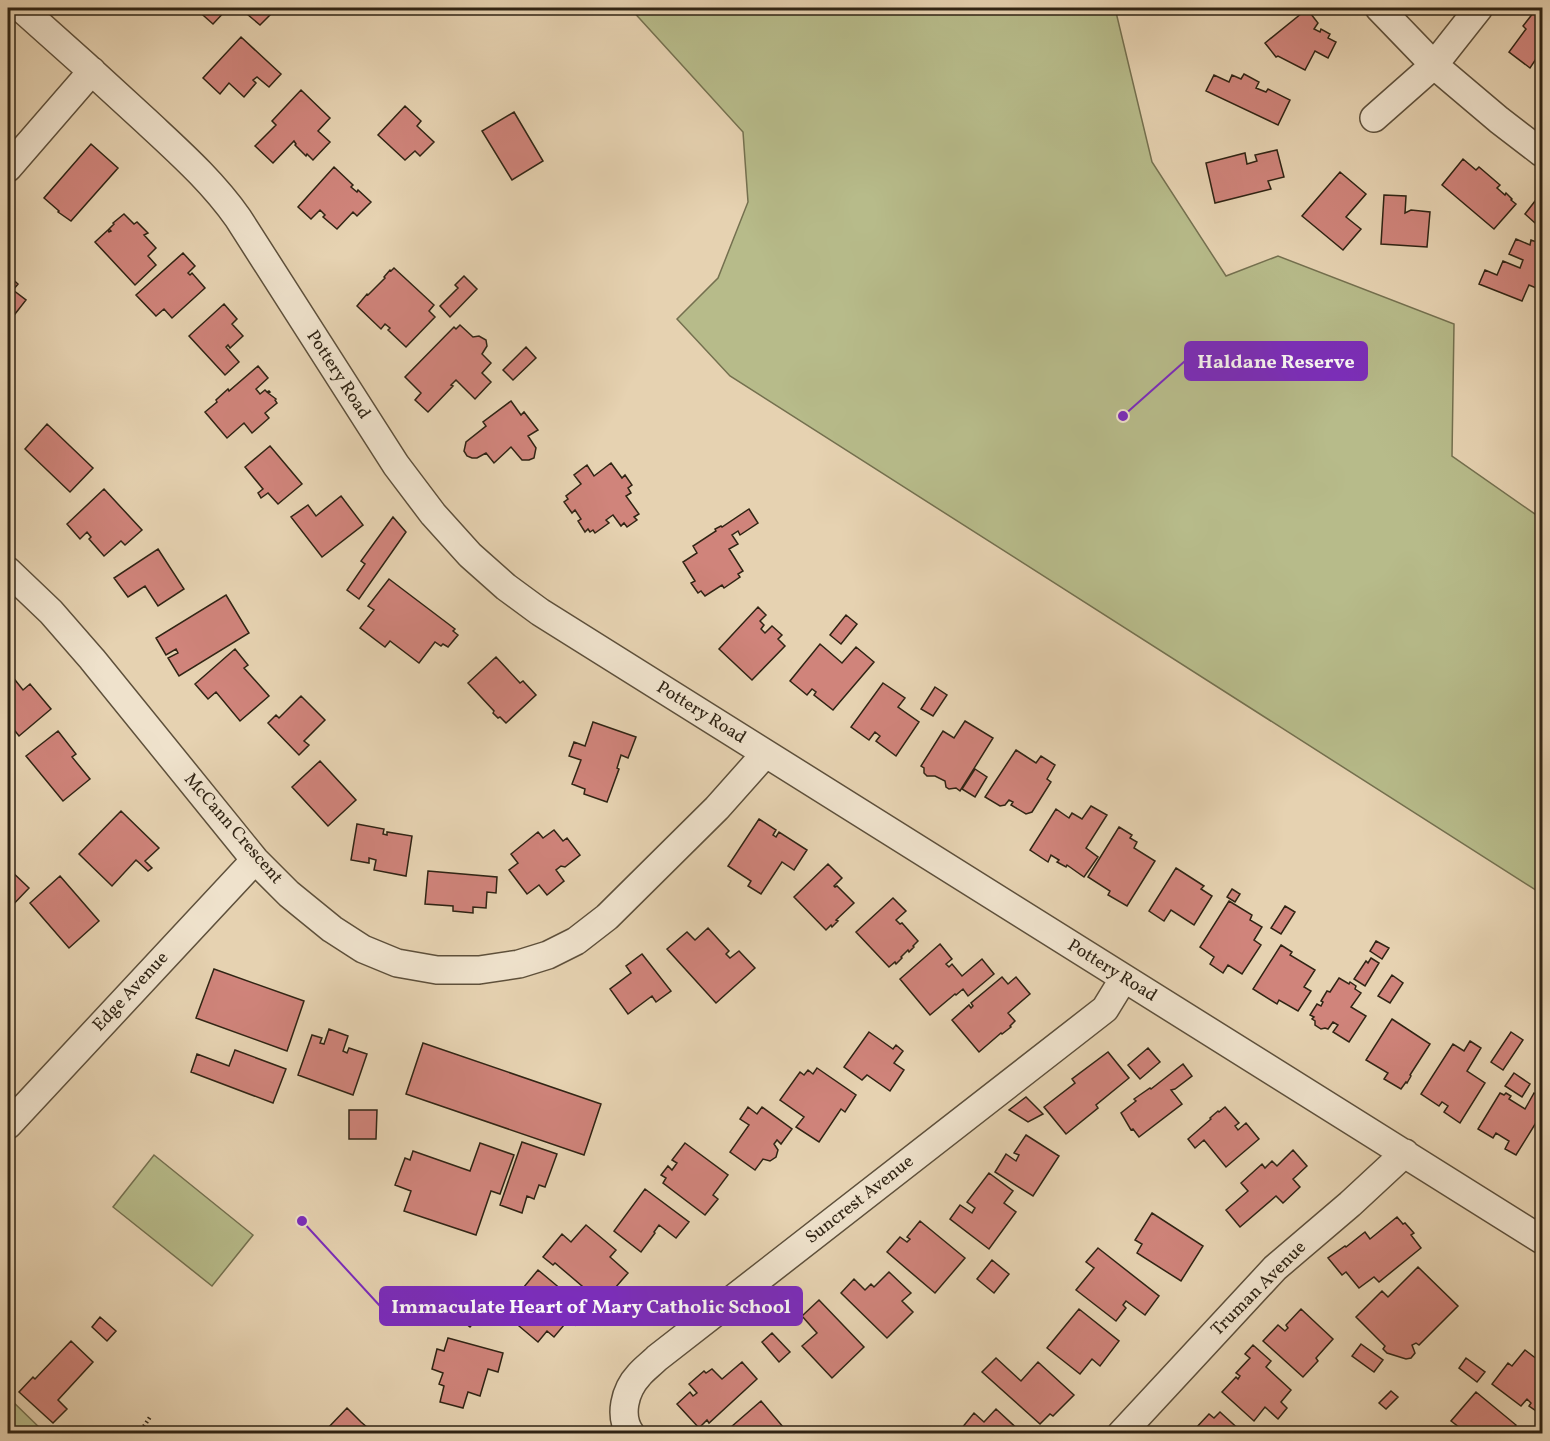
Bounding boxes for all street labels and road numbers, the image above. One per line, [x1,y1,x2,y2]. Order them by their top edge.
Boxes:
street label: Pottery Road [300,326,376,424]
street label: Pottery Road [651,676,751,750]
street label: McCann Crescent [178,768,288,890]
street label: Pottery Road [1062,934,1162,1008]
street label: Edge Avenue [87,946,175,1038]
street label: Suncrest Avenue [801,1150,919,1250]
street label: Truman Avenue [1206,1236,1312,1342]

